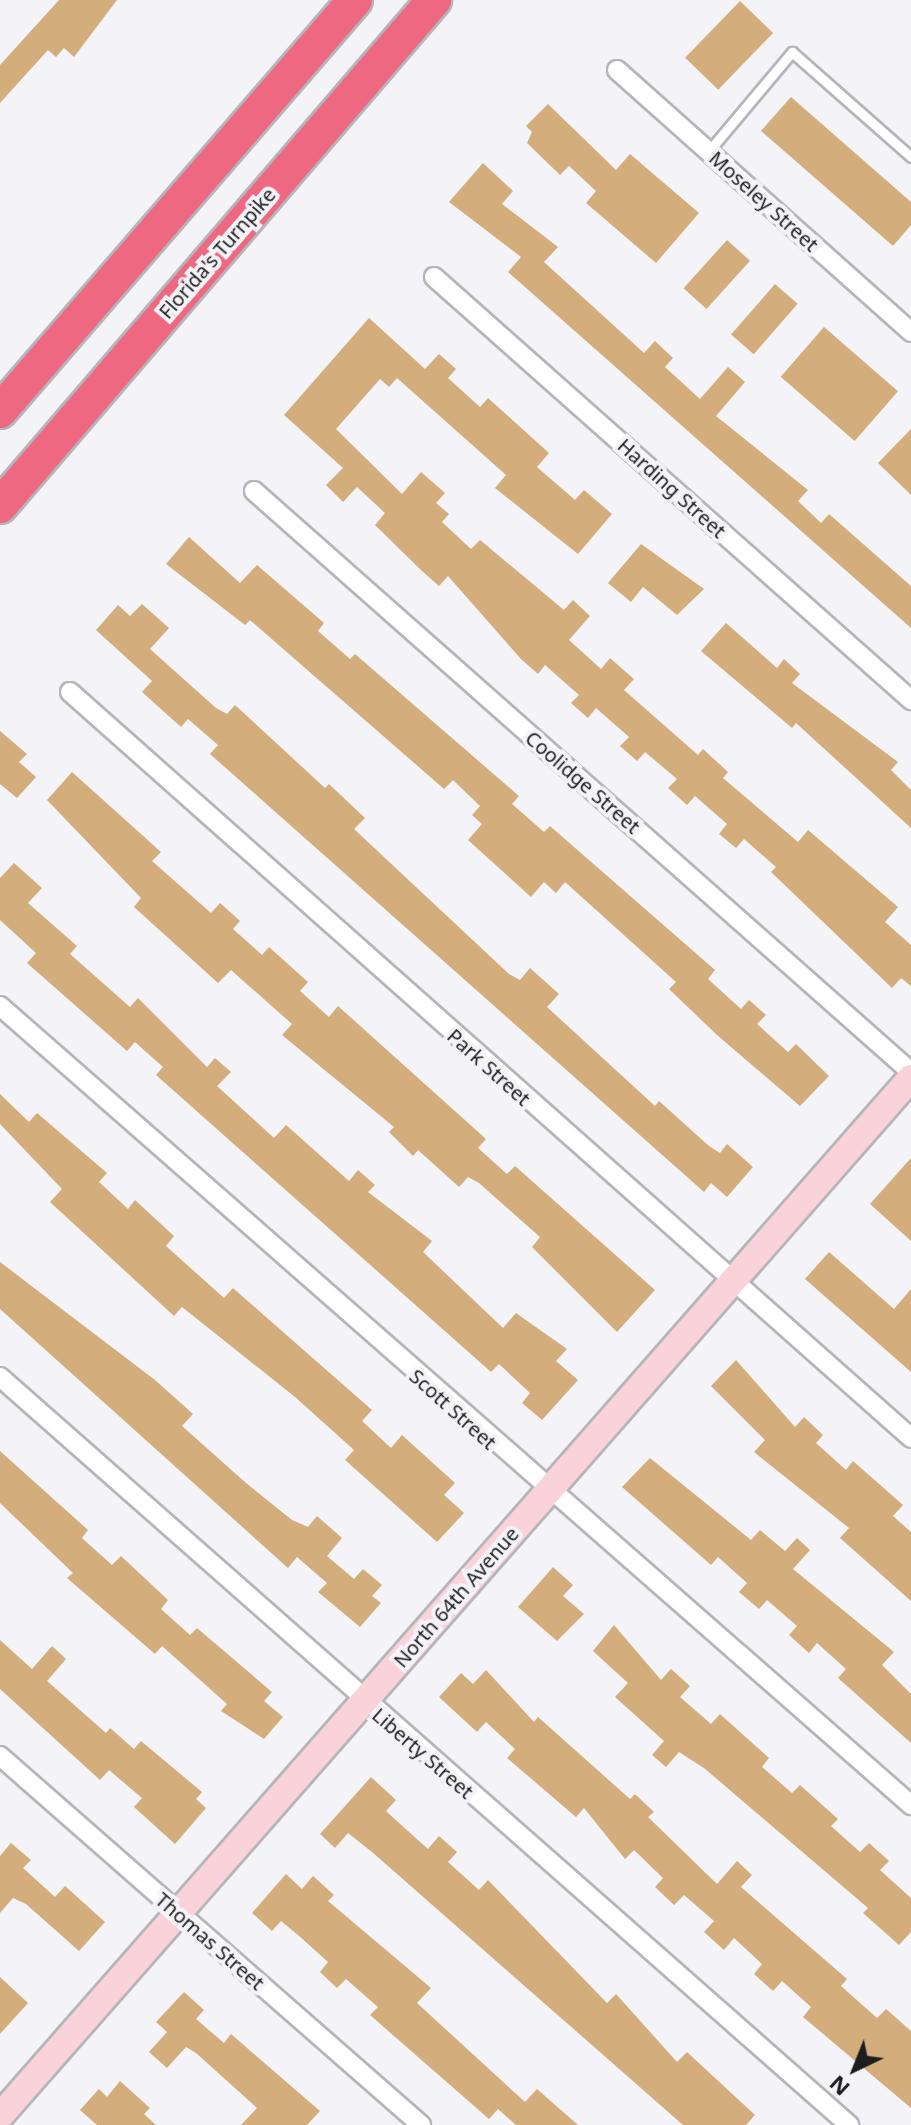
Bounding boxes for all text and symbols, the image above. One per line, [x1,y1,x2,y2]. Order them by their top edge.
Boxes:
street label: Moseley Street [705,146,823,256]
street label: Florida's Turnpike [154,183,280,323]
street label: Harding Street [613,433,731,543]
street label: Coolidge Street [521,726,645,838]
street label: Park Street [443,1024,535,1110]
street label: Scott Street [405,1364,501,1454]
street label: North 64th Avenue [388,1522,524,1672]
street label: Liberty Street [368,1703,478,1803]
street label: Thomas Street [151,1887,269,1995]
north arrow [815,2029,895,2109]
text: N [822,2069,855,2104]

